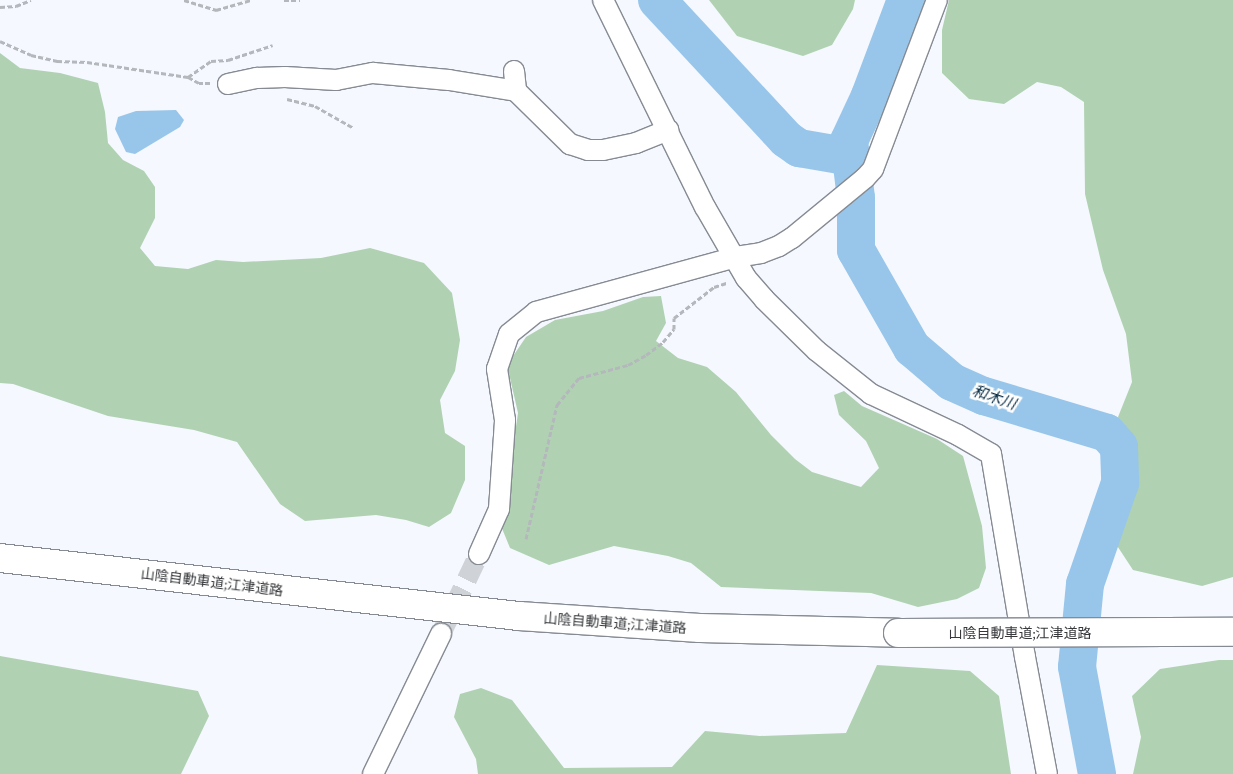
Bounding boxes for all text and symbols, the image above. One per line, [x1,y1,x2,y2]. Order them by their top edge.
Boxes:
water label: 和木川 [970,382,1018,414]
street label: 山陰自動車道;江津道路 [140,565,284,599]
street label: 山陰自動車道;江津道路 [543,610,687,636]
street label: 山陰自動車道;江津道路 [948,625,1092,641]

